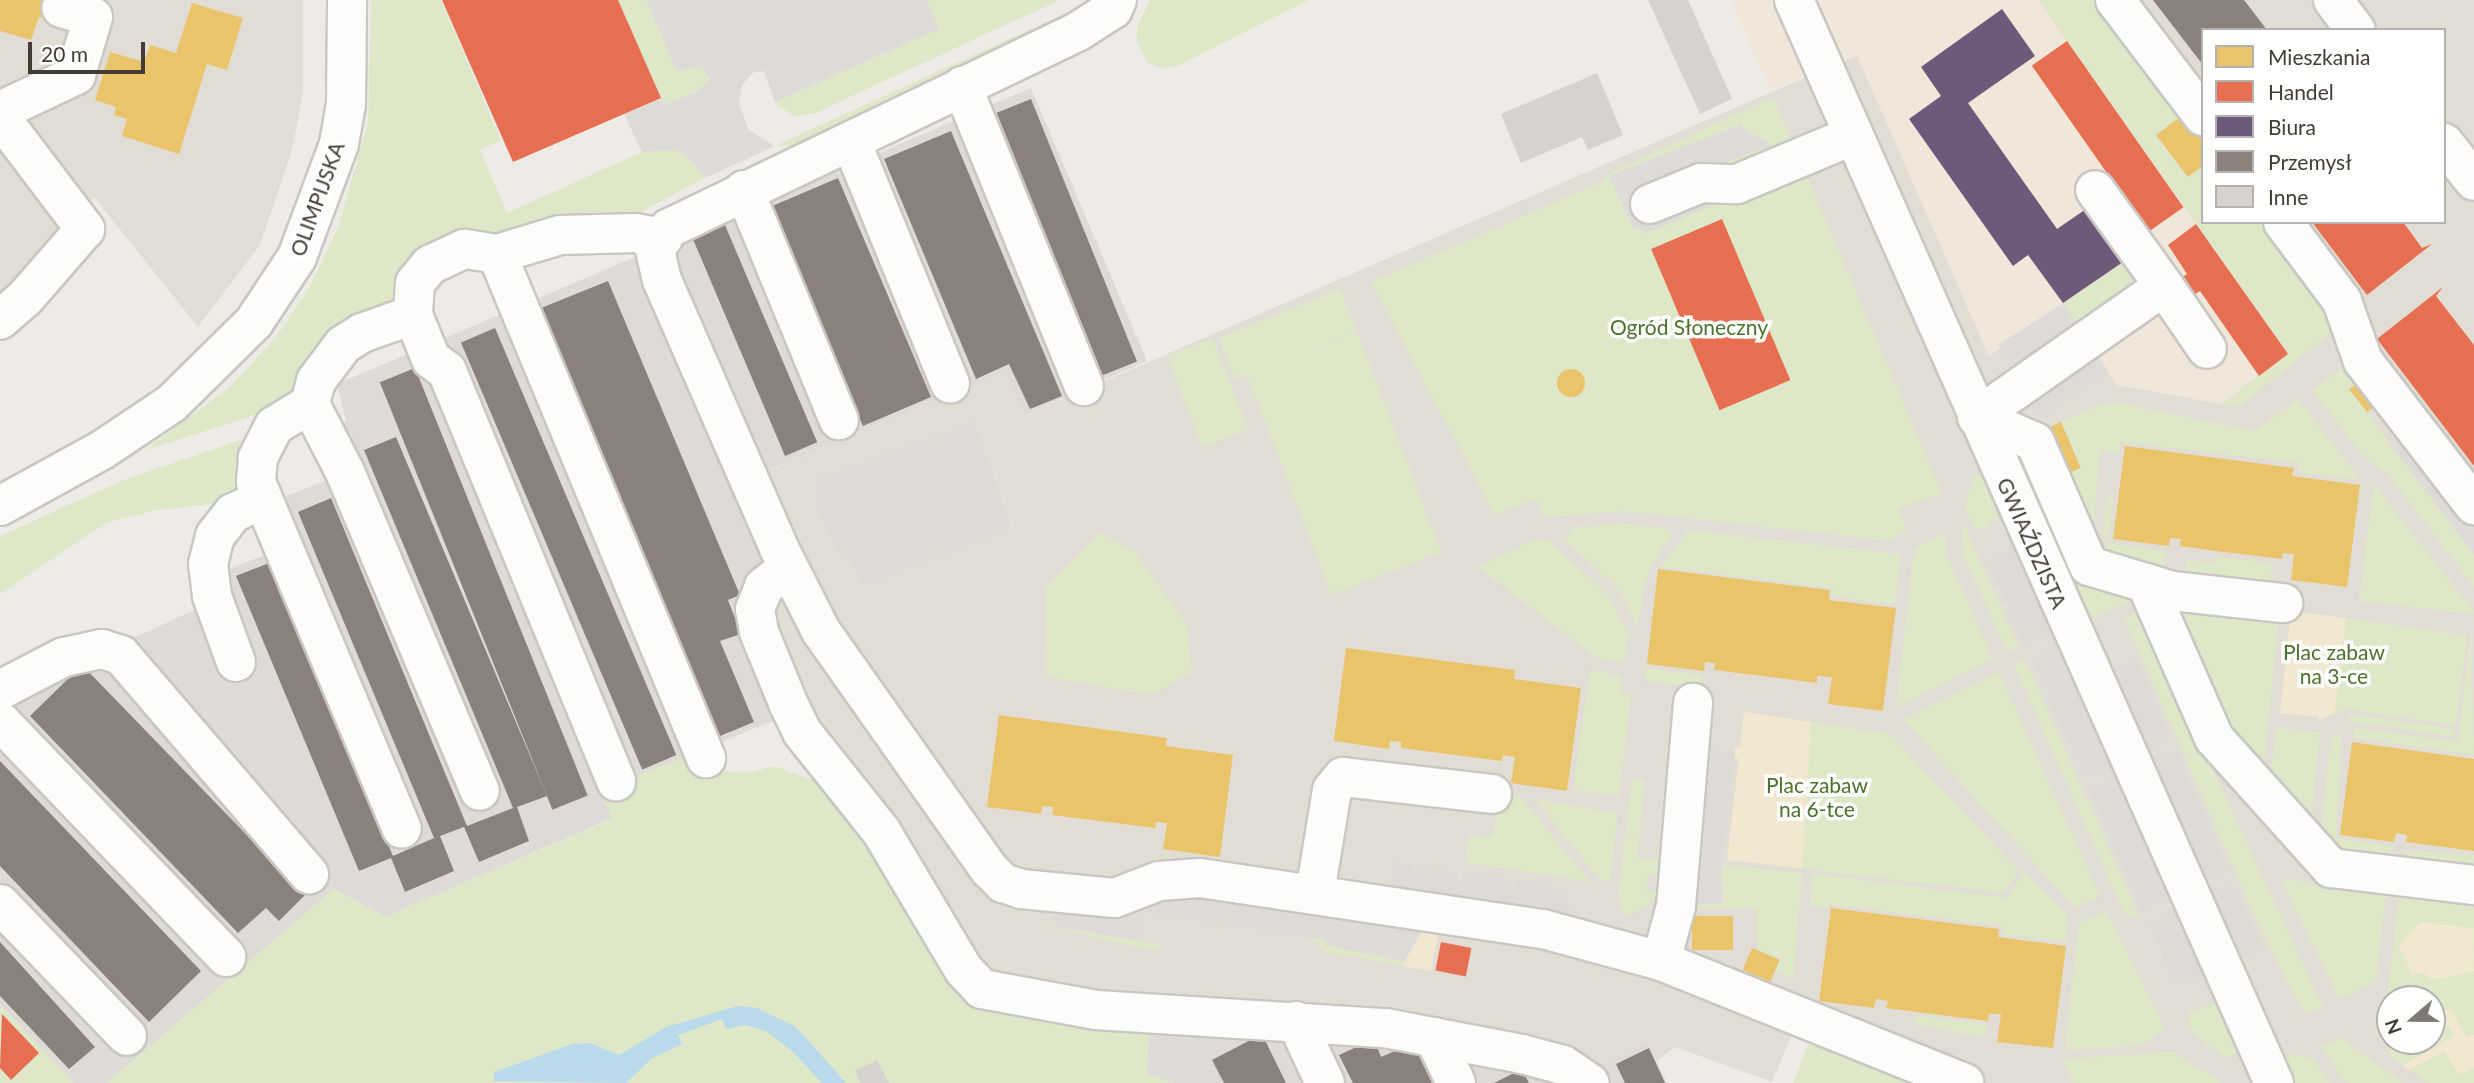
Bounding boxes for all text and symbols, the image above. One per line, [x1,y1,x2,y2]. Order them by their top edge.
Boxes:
scale bar [32,28,149,72]
legend [2201,28,2446,224]
text: 20 m [41,41,88,66]
text: Mieszkania [2268,44,2370,69]
text: Handel [2268,79,2334,104]
text: Biura [2268,114,2316,139]
street label: OLIMPIJSKA [285,138,349,260]
text: Przemysł [2268,149,2352,174]
text: Inne [2268,184,2308,209]
park label: Ogród Słoneczny [1610,314,1768,340]
street label: GWIAŹDZISTA [1992,474,2072,612]
park label: Plac zabaw na 3-ce [2283,639,2385,689]
park label: Plac zabaw na 6-tce [1766,772,1868,822]
north arrow [2376,985,2446,1055]
text: N [2379,1016,2406,1037]

